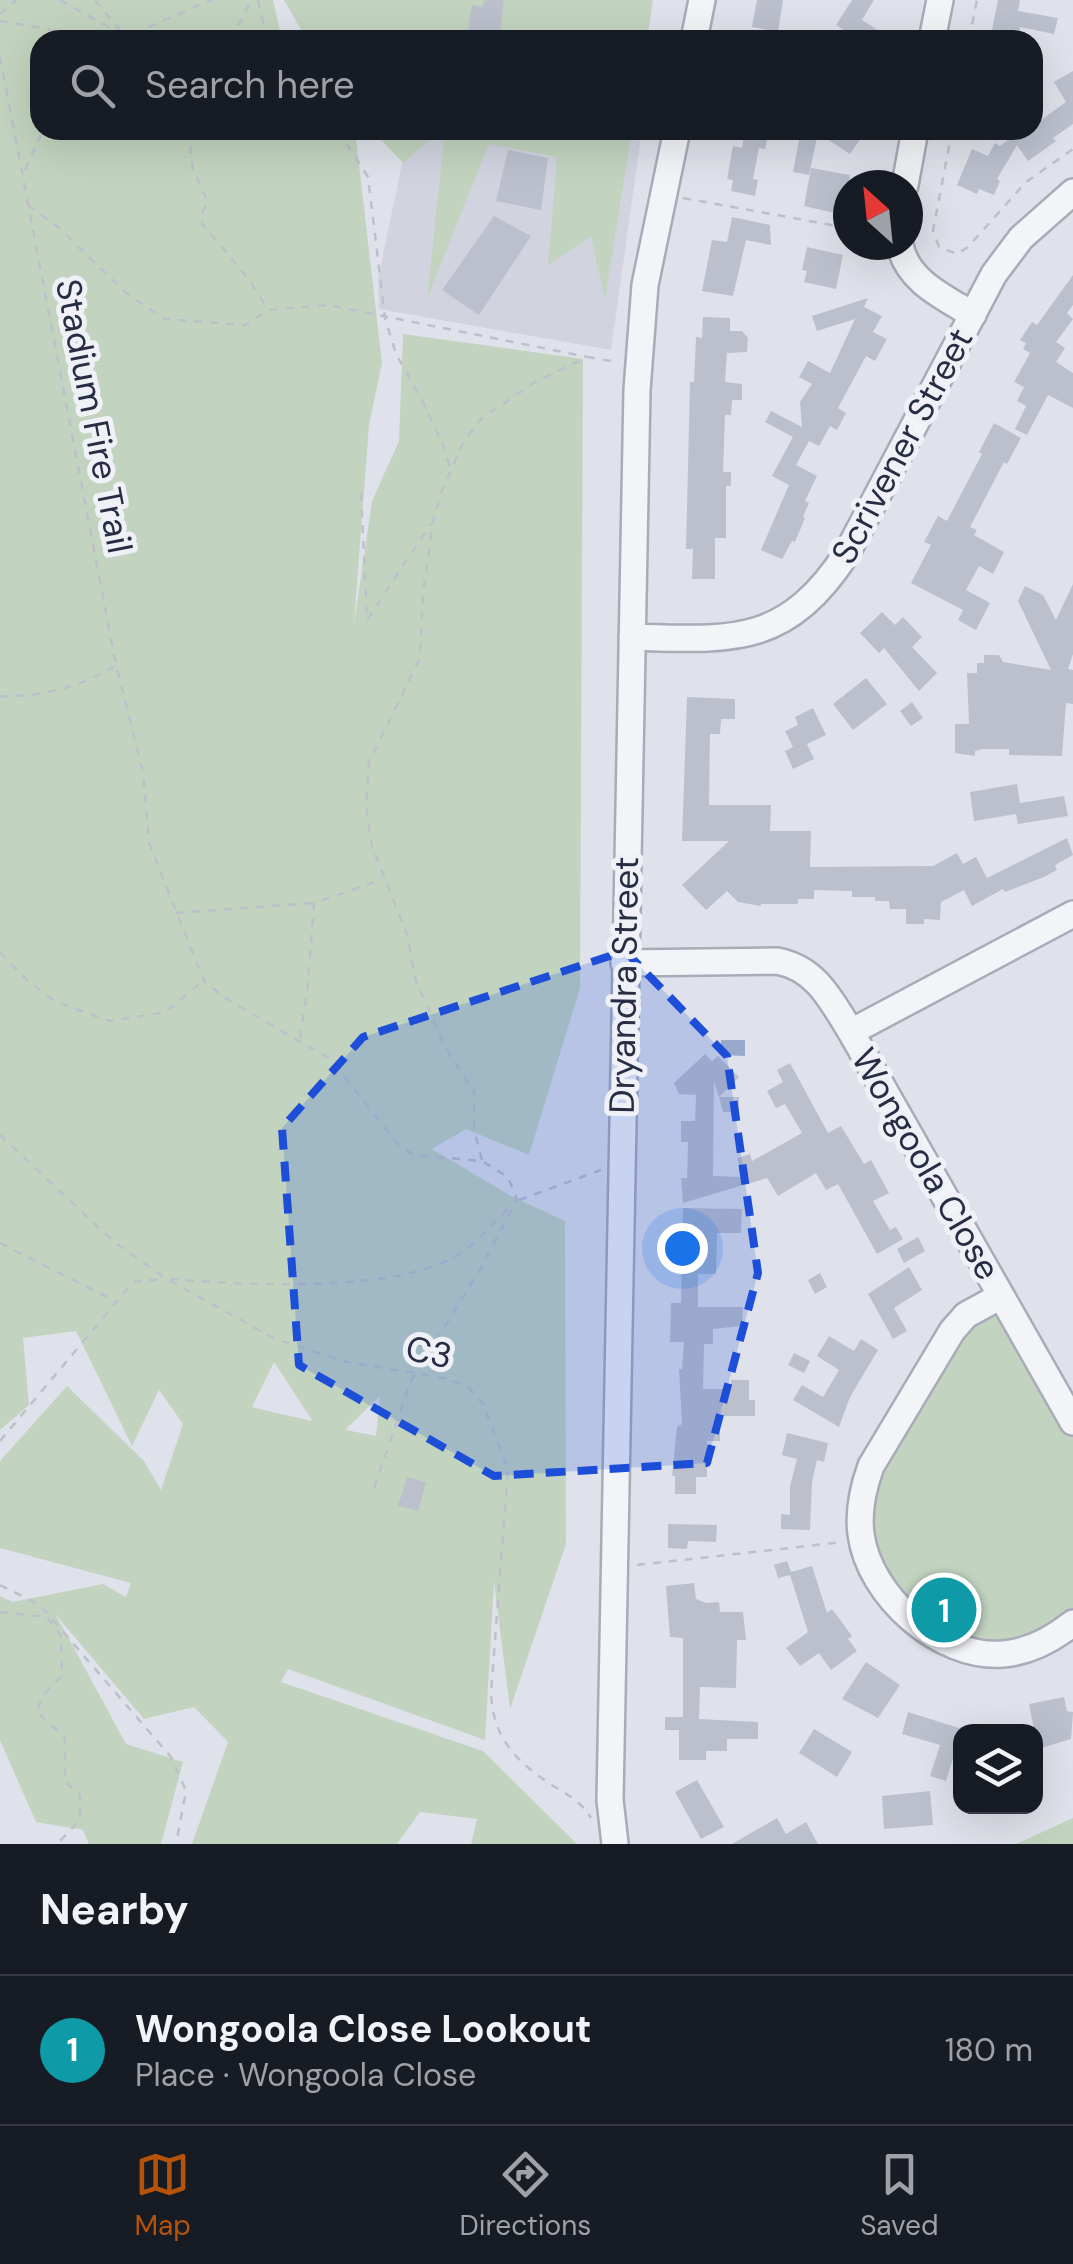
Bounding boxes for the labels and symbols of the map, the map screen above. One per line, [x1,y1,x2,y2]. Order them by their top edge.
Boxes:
north arrow [833,170,923,260]
street label: Stadium Fire Trail [45,275,143,557]
street label: Scrivener Street [821,320,983,572]
street label: Dryandra Street [599,856,649,1114]
street label: Wongoola Close [841,1040,1011,1288]
your location [657,1223,708,1274]
street label: C3 [402,1325,456,1379]
pin: 1 [912,1572,976,1648]

